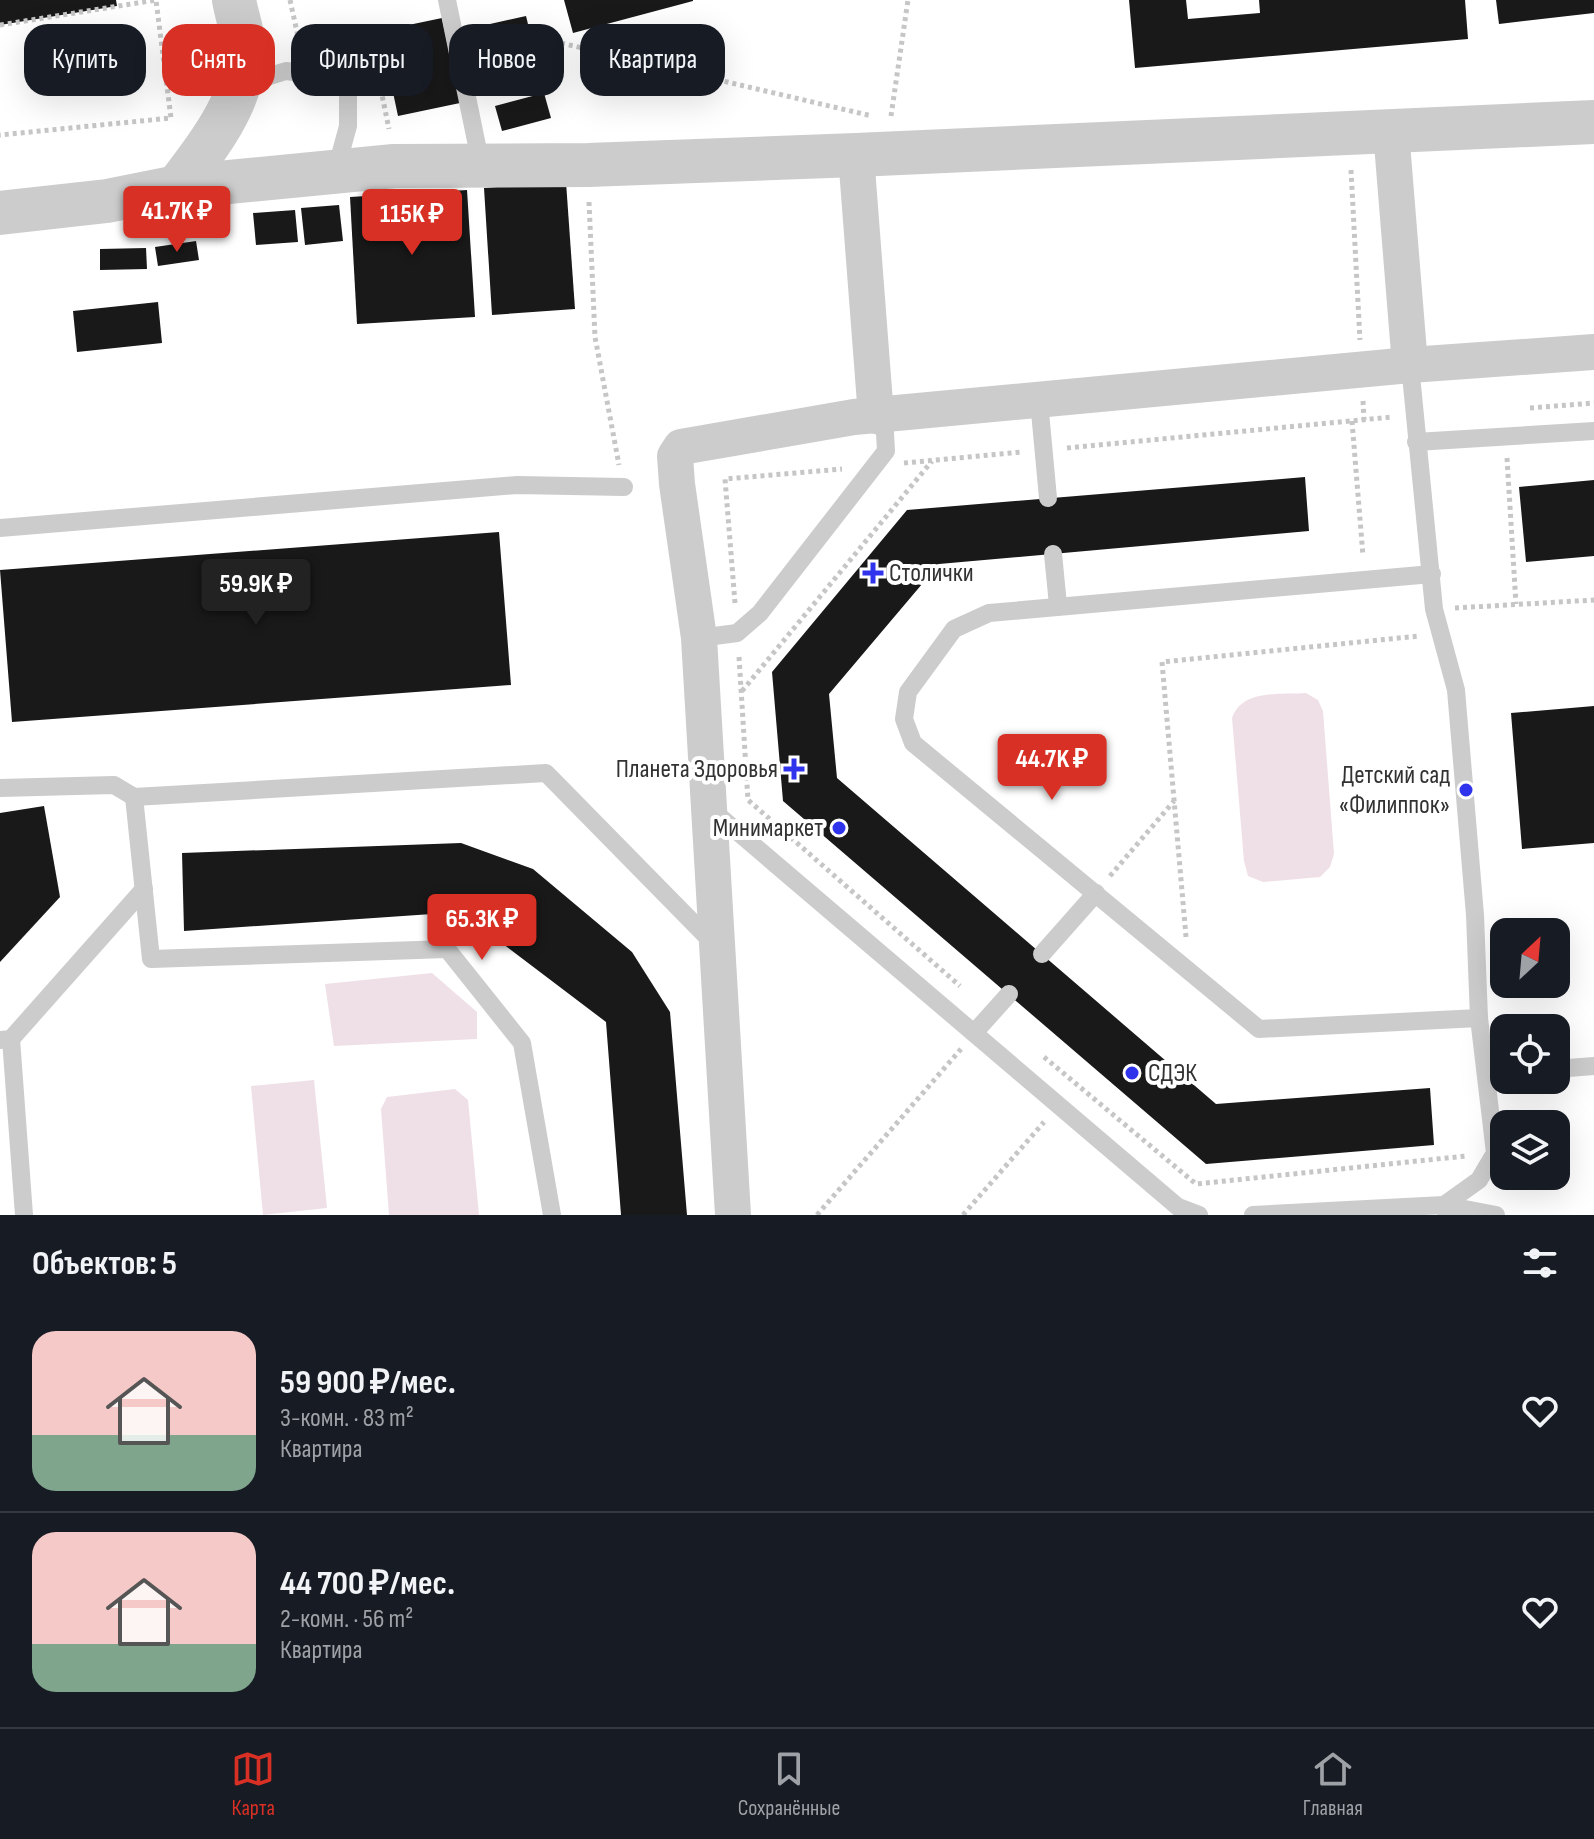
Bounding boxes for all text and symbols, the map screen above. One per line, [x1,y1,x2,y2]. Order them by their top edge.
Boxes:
chip: Купить [24,24,146,96]
chip: Снять [162,24,275,96]
chip: Фильтры [291,24,433,96]
chip: Новое [449,24,564,96]
chip: Квартира [580,24,725,96]
pin: 41.7K ₽ [103,186,251,254]
pin: 115K ₽ [347,189,477,257]
text: 41.7K ₽ [141,196,213,227]
text: 115K ₽ [380,199,444,230]
place label: Столички [889,558,974,589]
pin: 59.9K ₽ [182,559,330,627]
marker: Столички [864,564,882,582]
text: 59.9K ₽ [219,569,293,600]
pin: 44.7K ₽ [978,734,1126,802]
text: 44.7K ₽ [1016,744,1088,775]
place label: Планета Здоровья [616,754,778,785]
marker: Планета Здоровья [785,760,803,778]
place label: Детский сад «Филиппок» [1339,760,1450,821]
marker: Детский сад «Филиппок» [1457,781,1475,799]
place label: Минимаркет [713,813,823,844]
marker: Минимаркет [830,819,848,837]
pin: 65.3K ₽ [408,894,556,962]
text: 65.3K ₽ [445,904,519,935]
north arrow [1490,918,1570,998]
map controls [1490,918,1570,1190]
button: locate [1490,1014,1570,1094]
place label: СДЭК [1148,1058,1197,1089]
marker: СДЭК [1123,1064,1141,1082]
button: layers [1490,1110,1570,1190]
icon: filters [1518,1241,1562,1285]
text: Объектов: 5 [32,1243,177,1284]
text: 59 900 ₽/мес. [280,1362,456,1403]
icon: home [96,1363,192,1459]
icon: heart [1518,1389,1562,1433]
text: 3-комн. · 83 m² [280,1403,414,1434]
text: Квартира [280,1434,363,1465]
text: 44 700 ₽/мес. [280,1563,455,1604]
icon: home [96,1564,192,1660]
icon: heart [1518,1590,1562,1634]
text: 2-комн. · 56 m² [280,1604,413,1635]
text: Квартира [280,1635,363,1666]
tab: Карта [231,1747,275,1822]
tab: Сохранённые [738,1747,840,1822]
tab: Главная [1303,1747,1363,1822]

